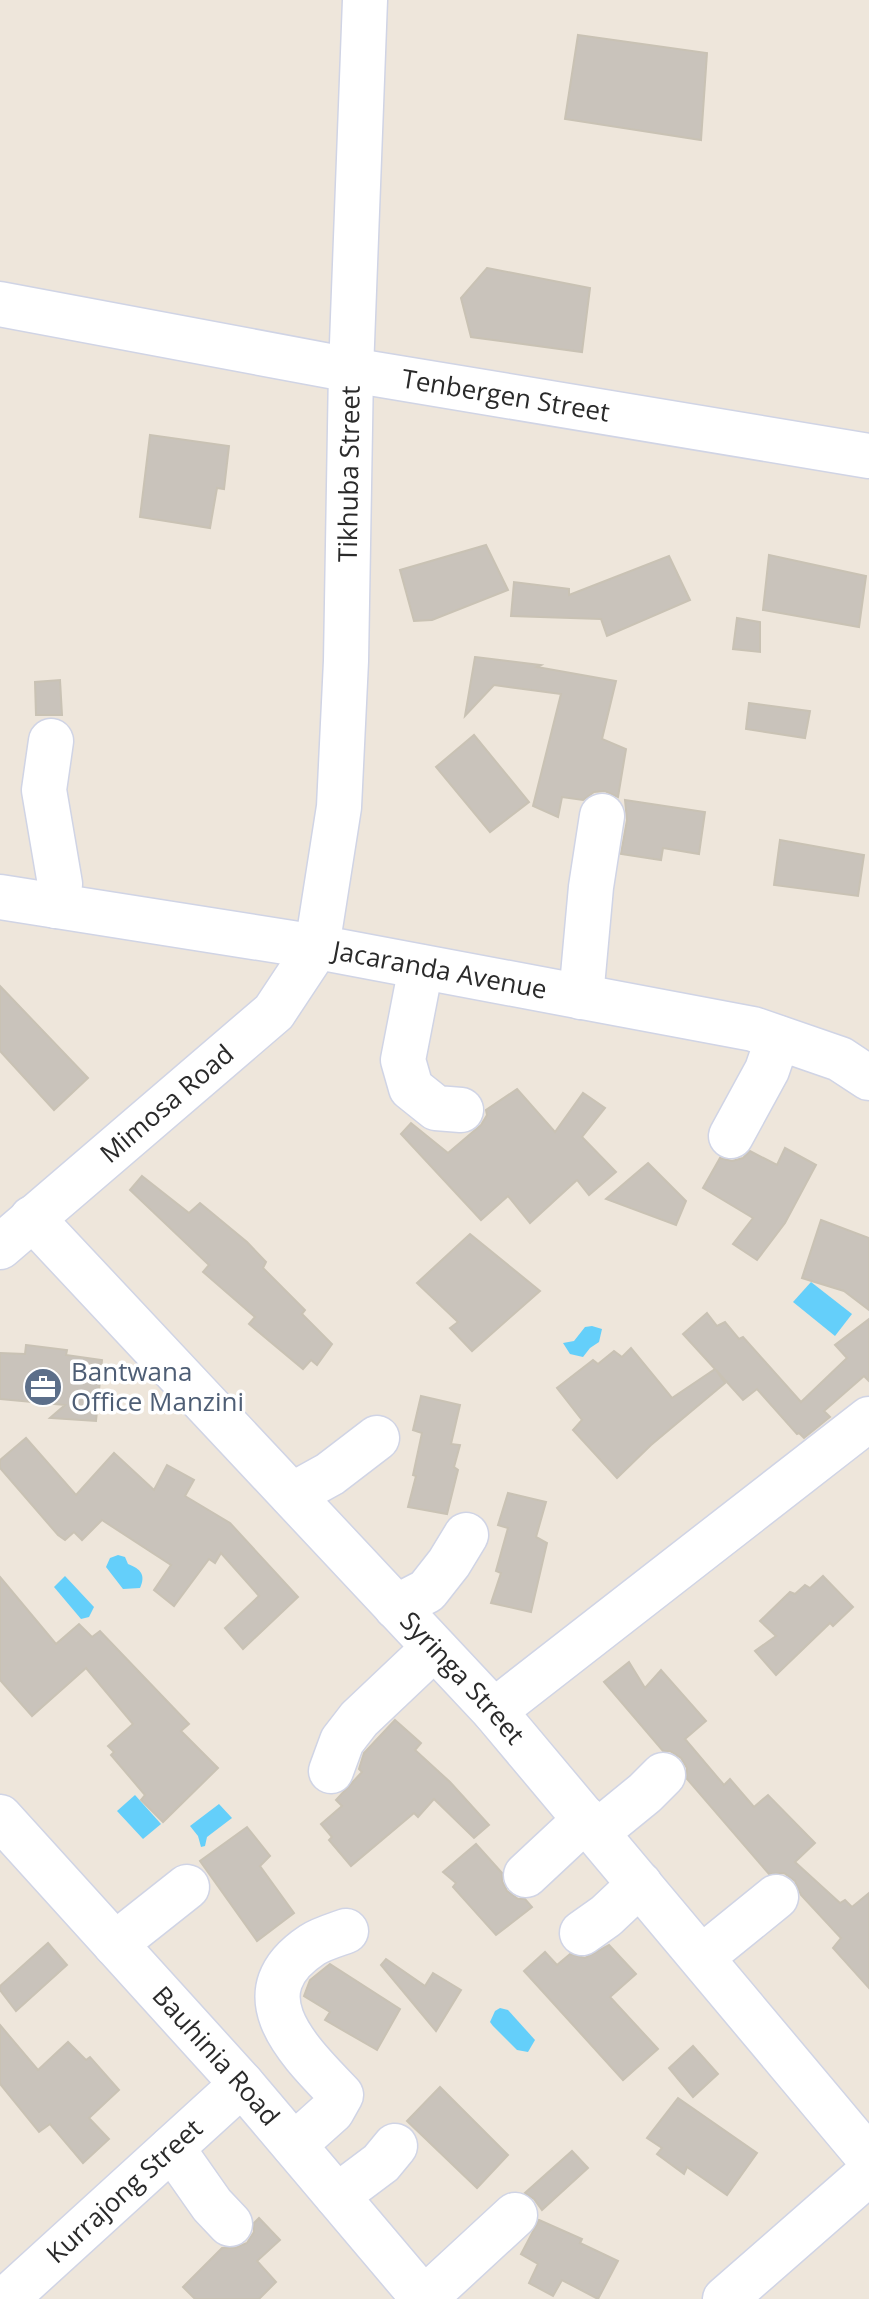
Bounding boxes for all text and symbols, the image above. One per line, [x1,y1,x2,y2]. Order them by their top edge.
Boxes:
street label: Tenbergen Street [399,360,613,430]
street label: Tikhuba Street [329,385,368,562]
street label: Jacaranda Avenue [327,931,550,1007]
street label: Mimosa Road [92,1036,241,1171]
place label: Bantwana Office Manzini [71,1353,244,1419]
office icon: Bantwana Office Manzini [22,1366,64,1408]
street label: Syringa Street [393,1603,533,1752]
street label: Bauhinia Road [145,1978,288,2133]
street label: Kurrajong Street [38,2110,209,2271]

